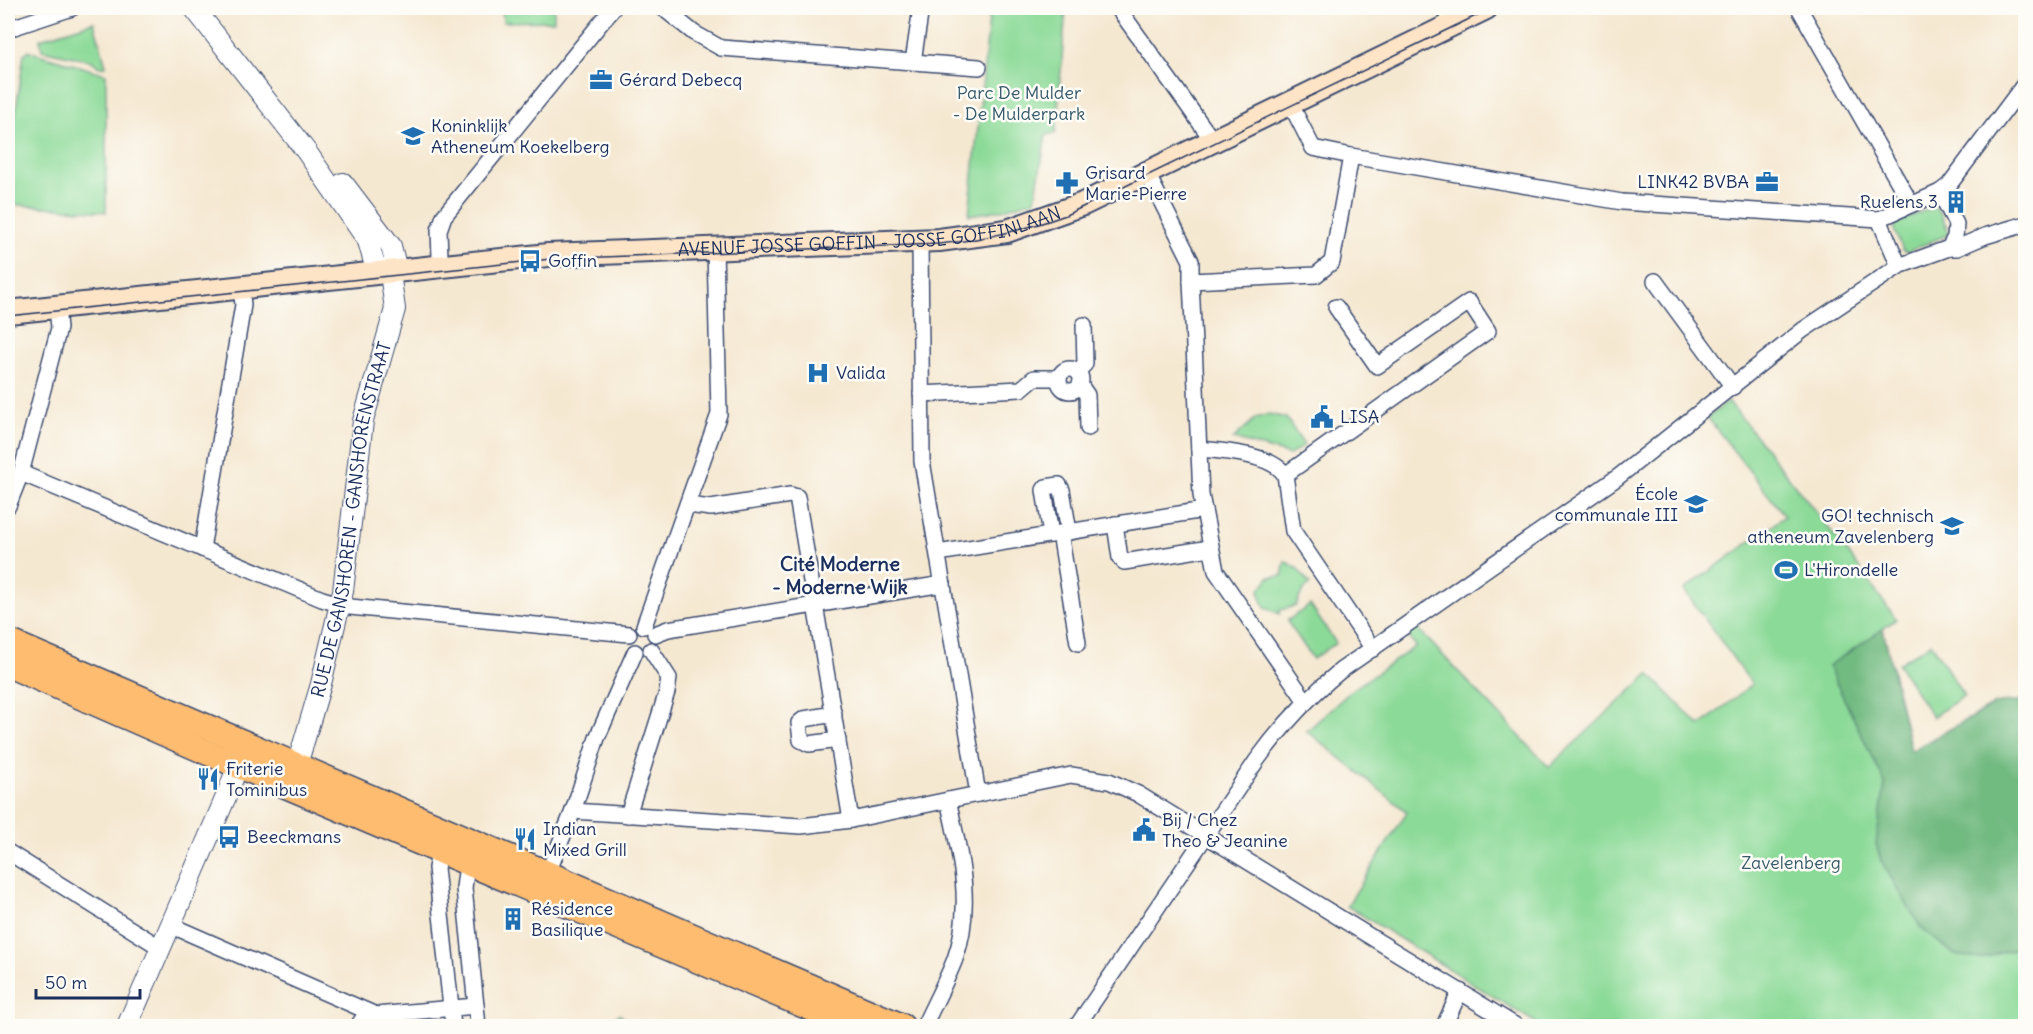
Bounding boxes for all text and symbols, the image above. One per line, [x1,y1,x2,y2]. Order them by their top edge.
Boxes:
office icon: Gérard Debecq [588,67,614,93]
place label: Gérard Debecq [619,68,742,91]
park label: Parc De Mulder - De Mulderpark [953,81,1085,125]
place label: Koninklijk Atheneum Koekelberg [431,114,610,158]
school or university icon: Koninklijk Atheneum Koekelberg [400,123,426,149]
place label: Grisard Marie-Pierre [1085,161,1187,205]
office icon: LINK42 BVBA [1754,169,1780,195]
pharmacy icon: Grisard Marie-Pierre [1054,170,1080,196]
place label: LINK42 BVBA [1637,170,1749,193]
building icon: Ruelens 3 [1943,189,1969,215]
place label: Ruelens 3 [1860,190,1938,213]
street label: AVENUE JOSSE GOFFIN - JOSSE GOFFINLAAN [677,201,1064,261]
bus stop icon: Goffin [517,248,543,274]
place label: Goffin [548,249,597,272]
street label: RUE DE GANSHOREN - GANSHORENSTRAAT [306,339,396,700]
hospital icon: Valida [805,360,831,386]
place label: Valida [836,361,886,384]
public building icon: LISA [1309,404,1335,430]
place label: LISA [1340,405,1379,428]
place label: École communale III [1555,482,1678,526]
school or university icon: École communale III [1683,491,1709,517]
place label: GO! technisch atheneum Zavelenberg [1747,504,1934,548]
school or university icon: GO! technisch atheneum Zavelenberg [1939,513,1965,539]
district label: Cité Moderne - Moderne Wijk [772,551,908,599]
sports icon: L'Hirondelle [1773,557,1799,583]
place label: L'Hirondelle [1804,558,1898,581]
place label: Friterie Tominibus [226,757,307,801]
restaurant icon: Friterie Tominibus [195,766,221,792]
place label: Bij / Chez Theo & Jeanine [1162,808,1288,852]
place label: Indian Mixed Grill [543,817,627,861]
public building icon: Bij / Chez Theo & Jeanine [1131,817,1157,843]
bus stop icon: Beeckmans [216,824,242,850]
place label: Beeckmans [247,825,341,848]
restaurant icon: Indian Mixed Grill [512,826,538,852]
park label: Zavelenberg [1741,851,1841,874]
place label: Résidence Basilique [531,897,613,941]
building icon: Résidence Basilique [500,906,526,932]
scale bar [36,962,140,1000]
text: 50 m [45,971,87,994]

